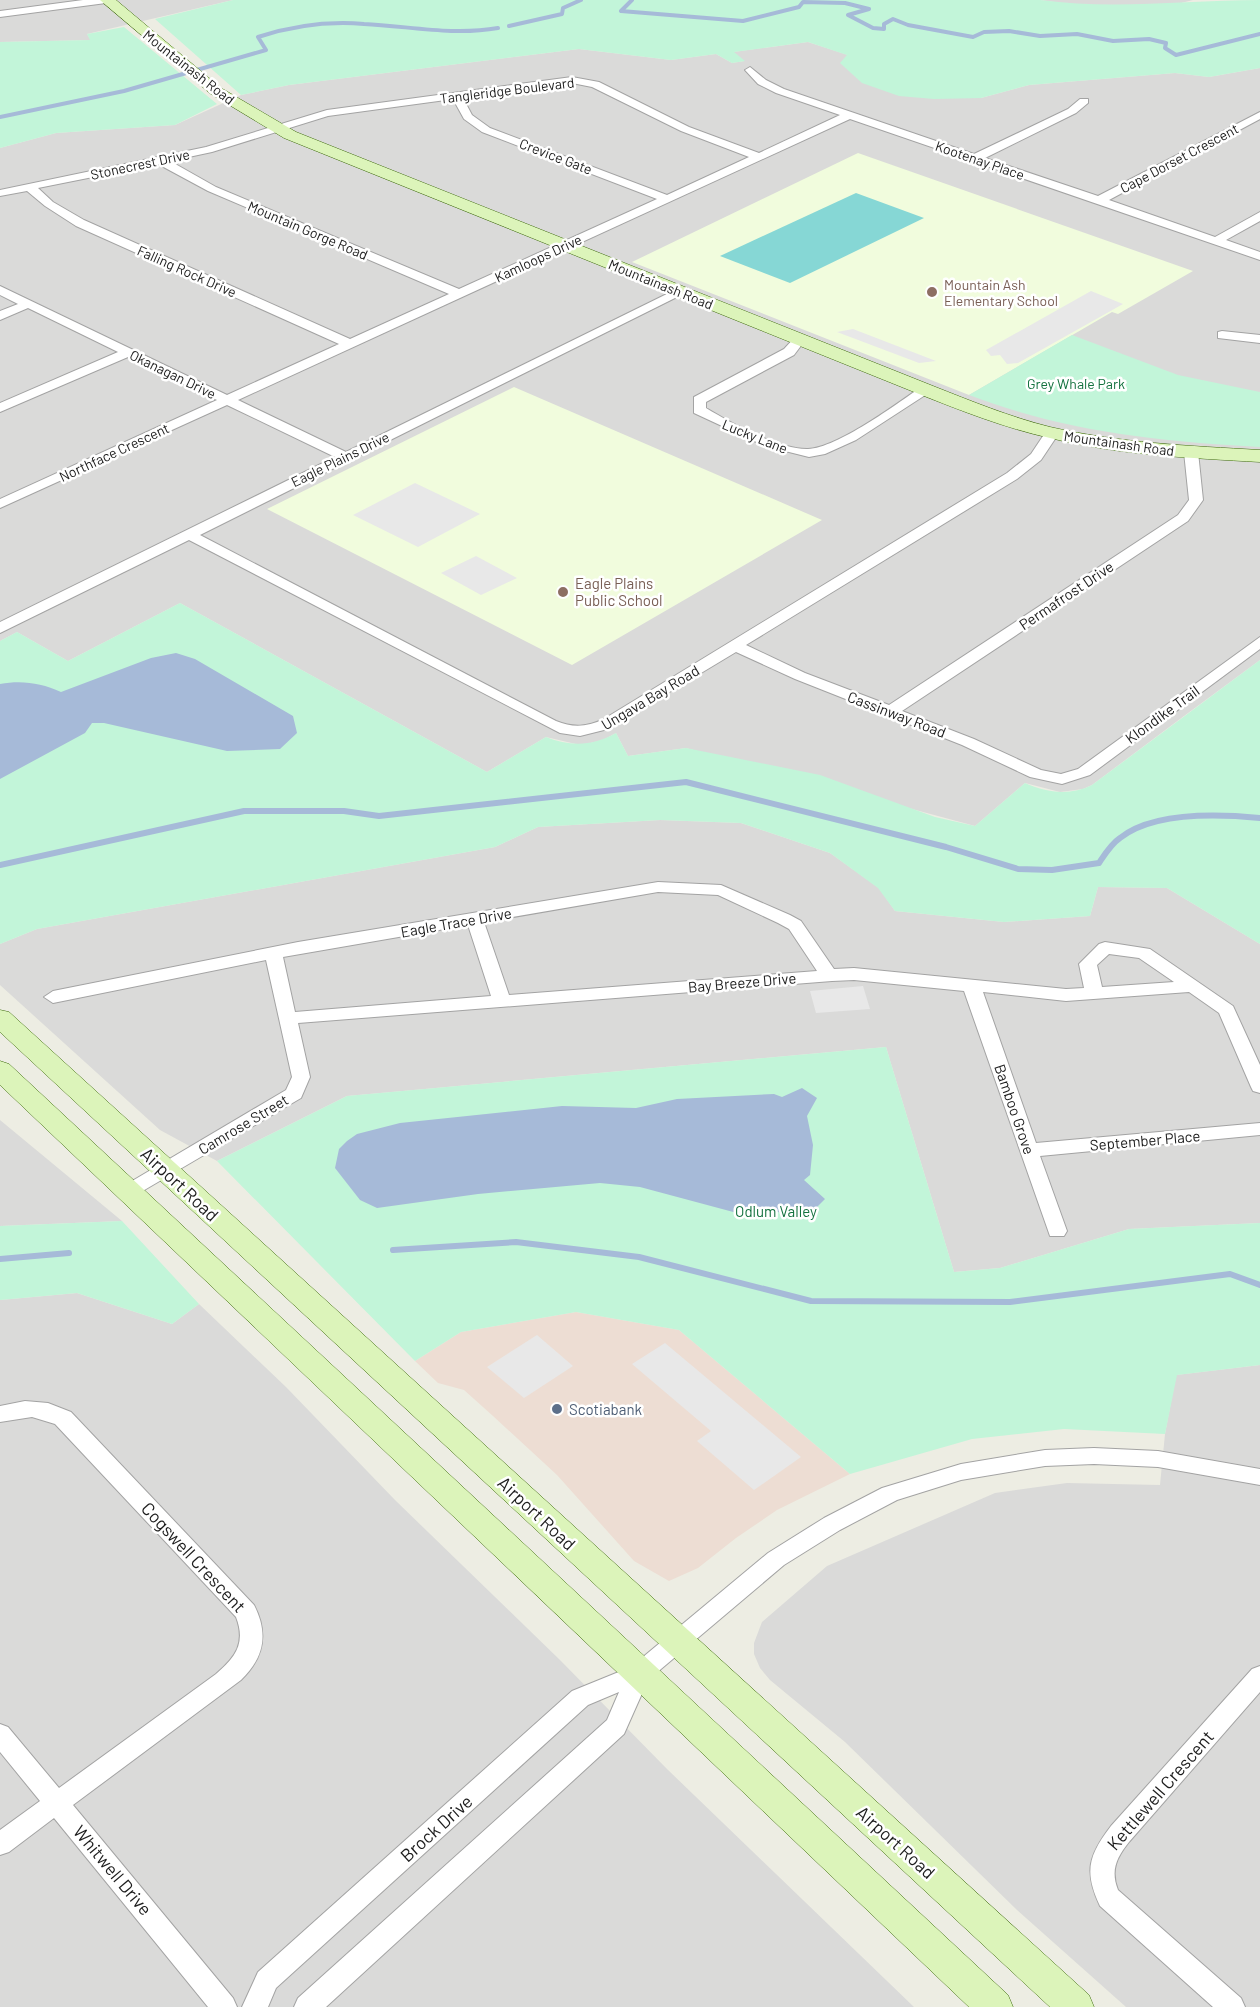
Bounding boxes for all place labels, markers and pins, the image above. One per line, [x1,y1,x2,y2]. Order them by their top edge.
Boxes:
place label: Mountain Ash Elementary School [944,276,1058,309]
marker: Mountain Ash Elementary School [925,285,939,299]
place label: Eagle Plains Public School [575,574,663,609]
marker: Eagle Plains Public School [556,585,570,599]
place label: Scotiabank [569,1400,642,1418]
marker: Scotiabank [550,1402,564,1416]

